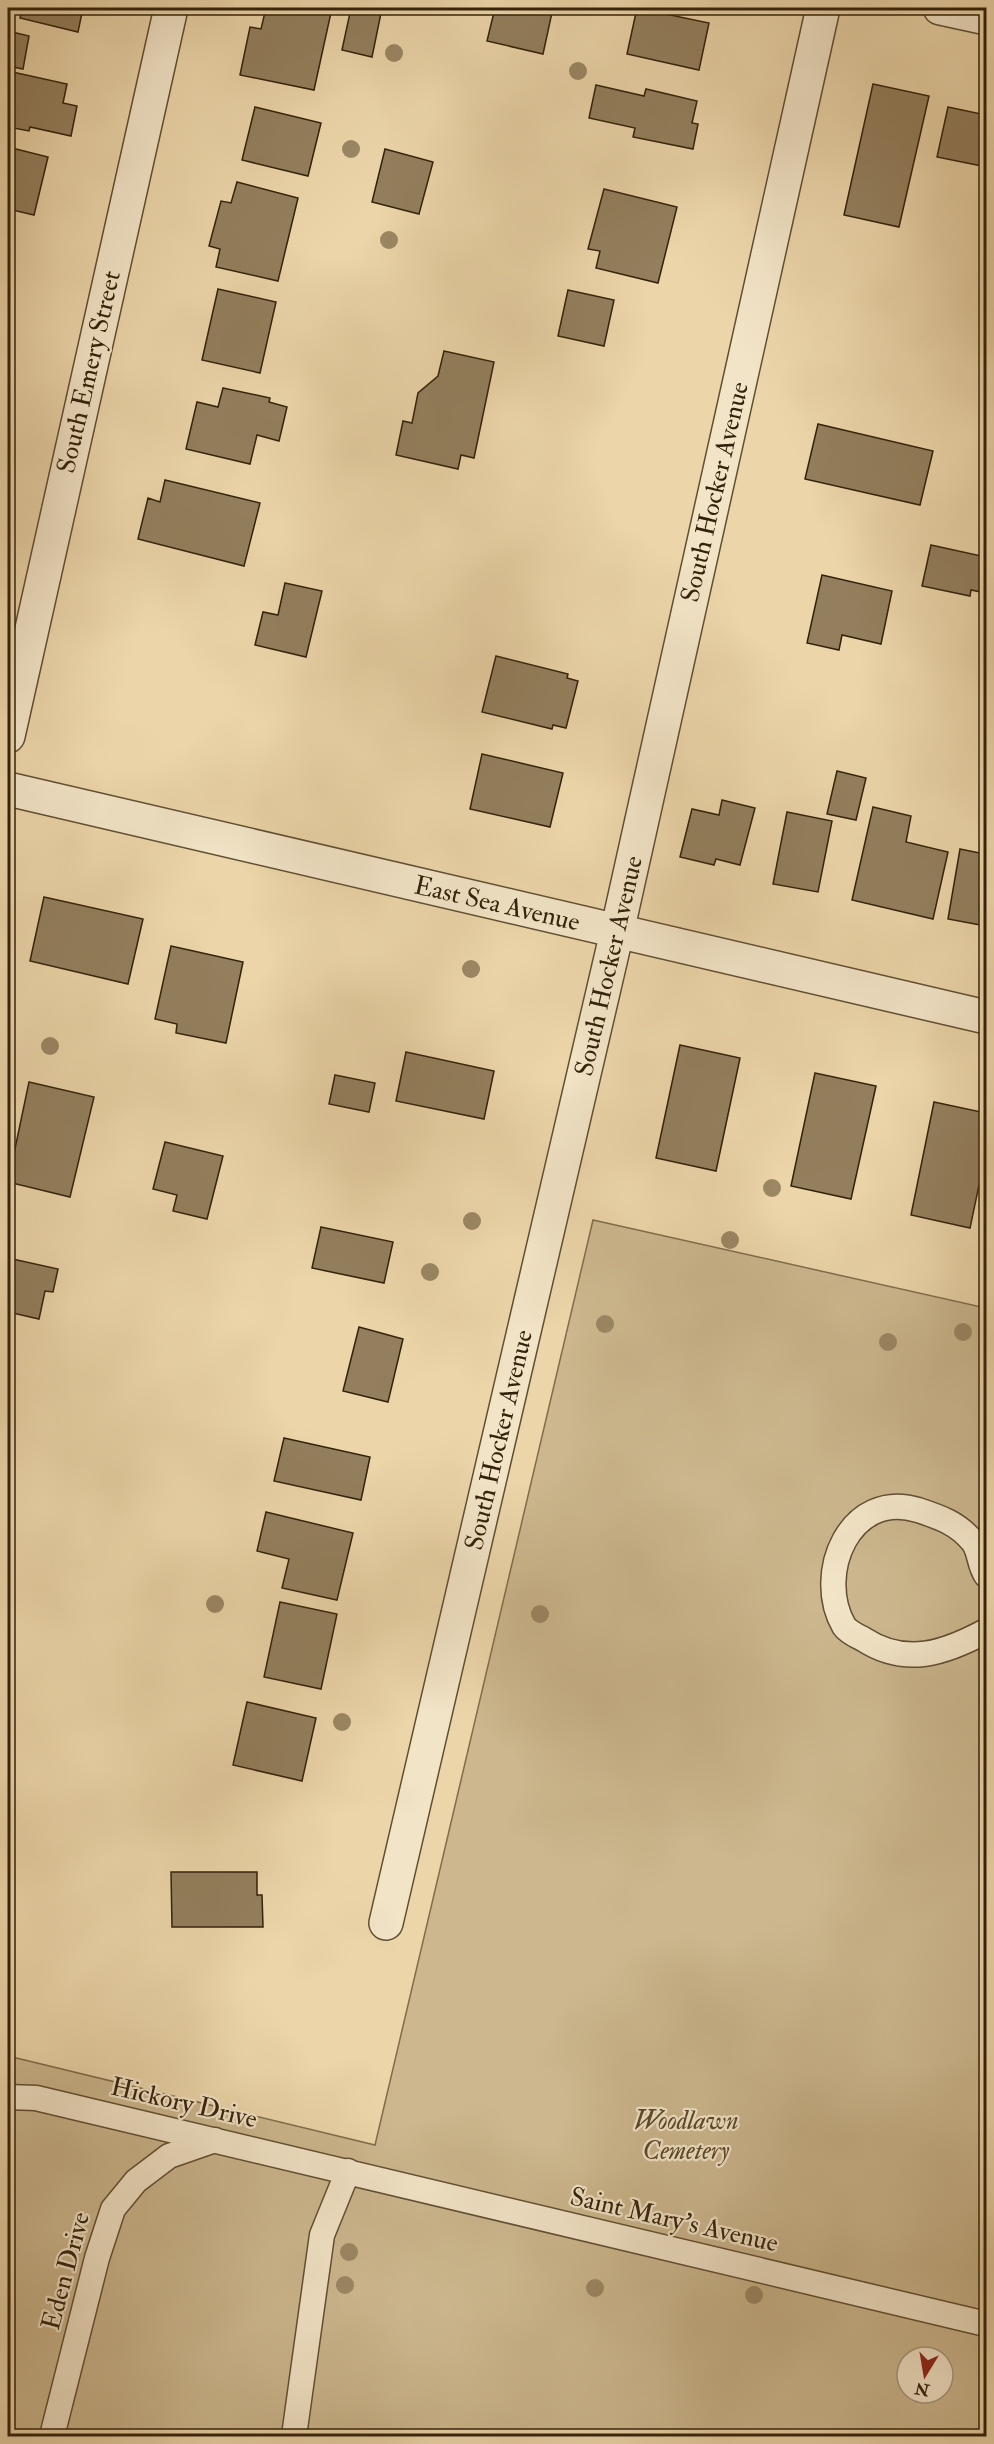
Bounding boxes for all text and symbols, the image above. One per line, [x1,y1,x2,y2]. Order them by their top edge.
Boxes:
street label: South Emery Street [50,268,128,476]
street label: South Hocker Avenue [674,379,756,605]
street label: South Hocker Avenue [568,853,650,1079]
street label: East Sea Avenue [411,869,583,939]
street label: South Hocker Avenue [458,1327,540,1553]
street label: Hickory Drive [108,2071,260,2135]
park label: Woodlawn Cemetery [633,2105,739,2167]
street label: Saint Mary's Avenue [567,2181,781,2260]
street label: Eden Drive [35,2208,97,2333]
north arrow [895,2345,955,2405]
text: N [913,2377,932,2400]

